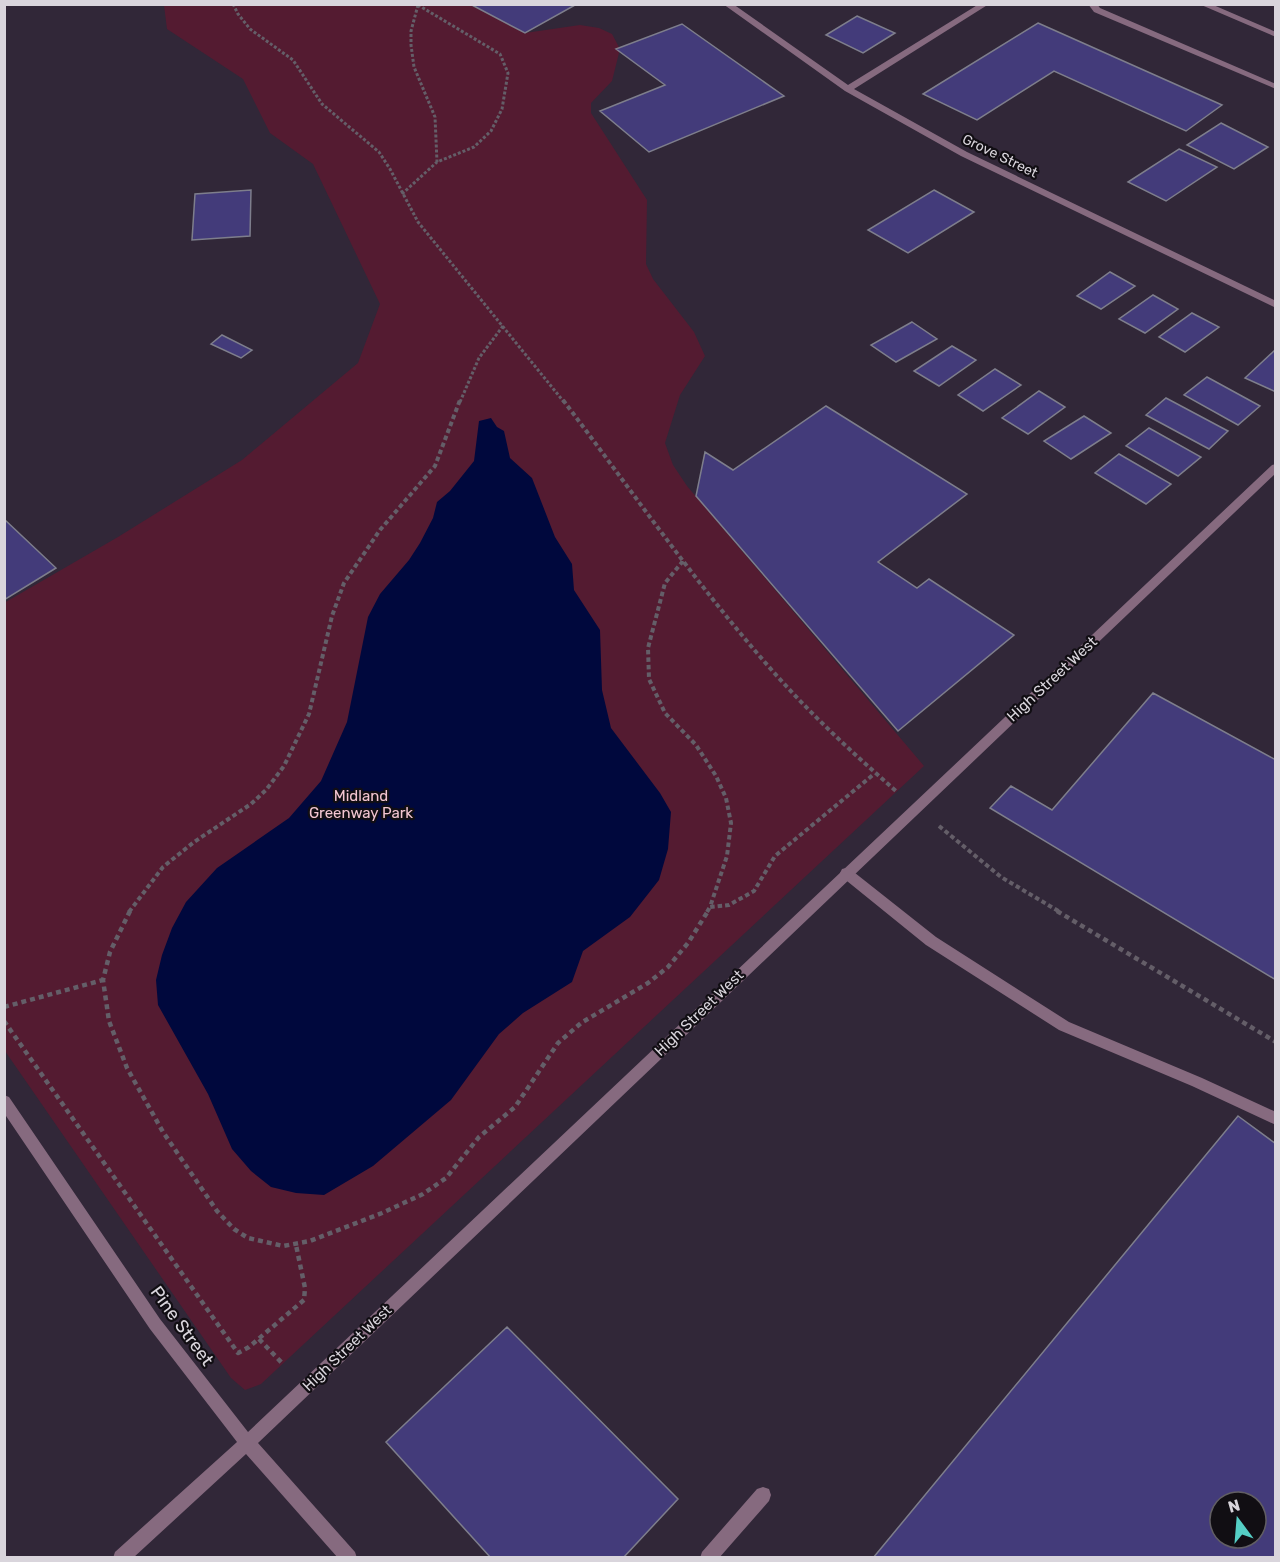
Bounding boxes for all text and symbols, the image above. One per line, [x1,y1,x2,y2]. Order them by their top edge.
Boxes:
street label: Grove Street [960,130,1041,182]
street label: High Street West [1003,633,1101,725]
park label: Midland Greenway Park [309,787,413,822]
street label: High Street West [651,966,747,1060]
street label: Pine Street [146,1282,218,1370]
street label: High Street West [299,1301,395,1395]
north arrow [1208,1490,1268,1550]
text: N [1226,1495,1242,1517]

